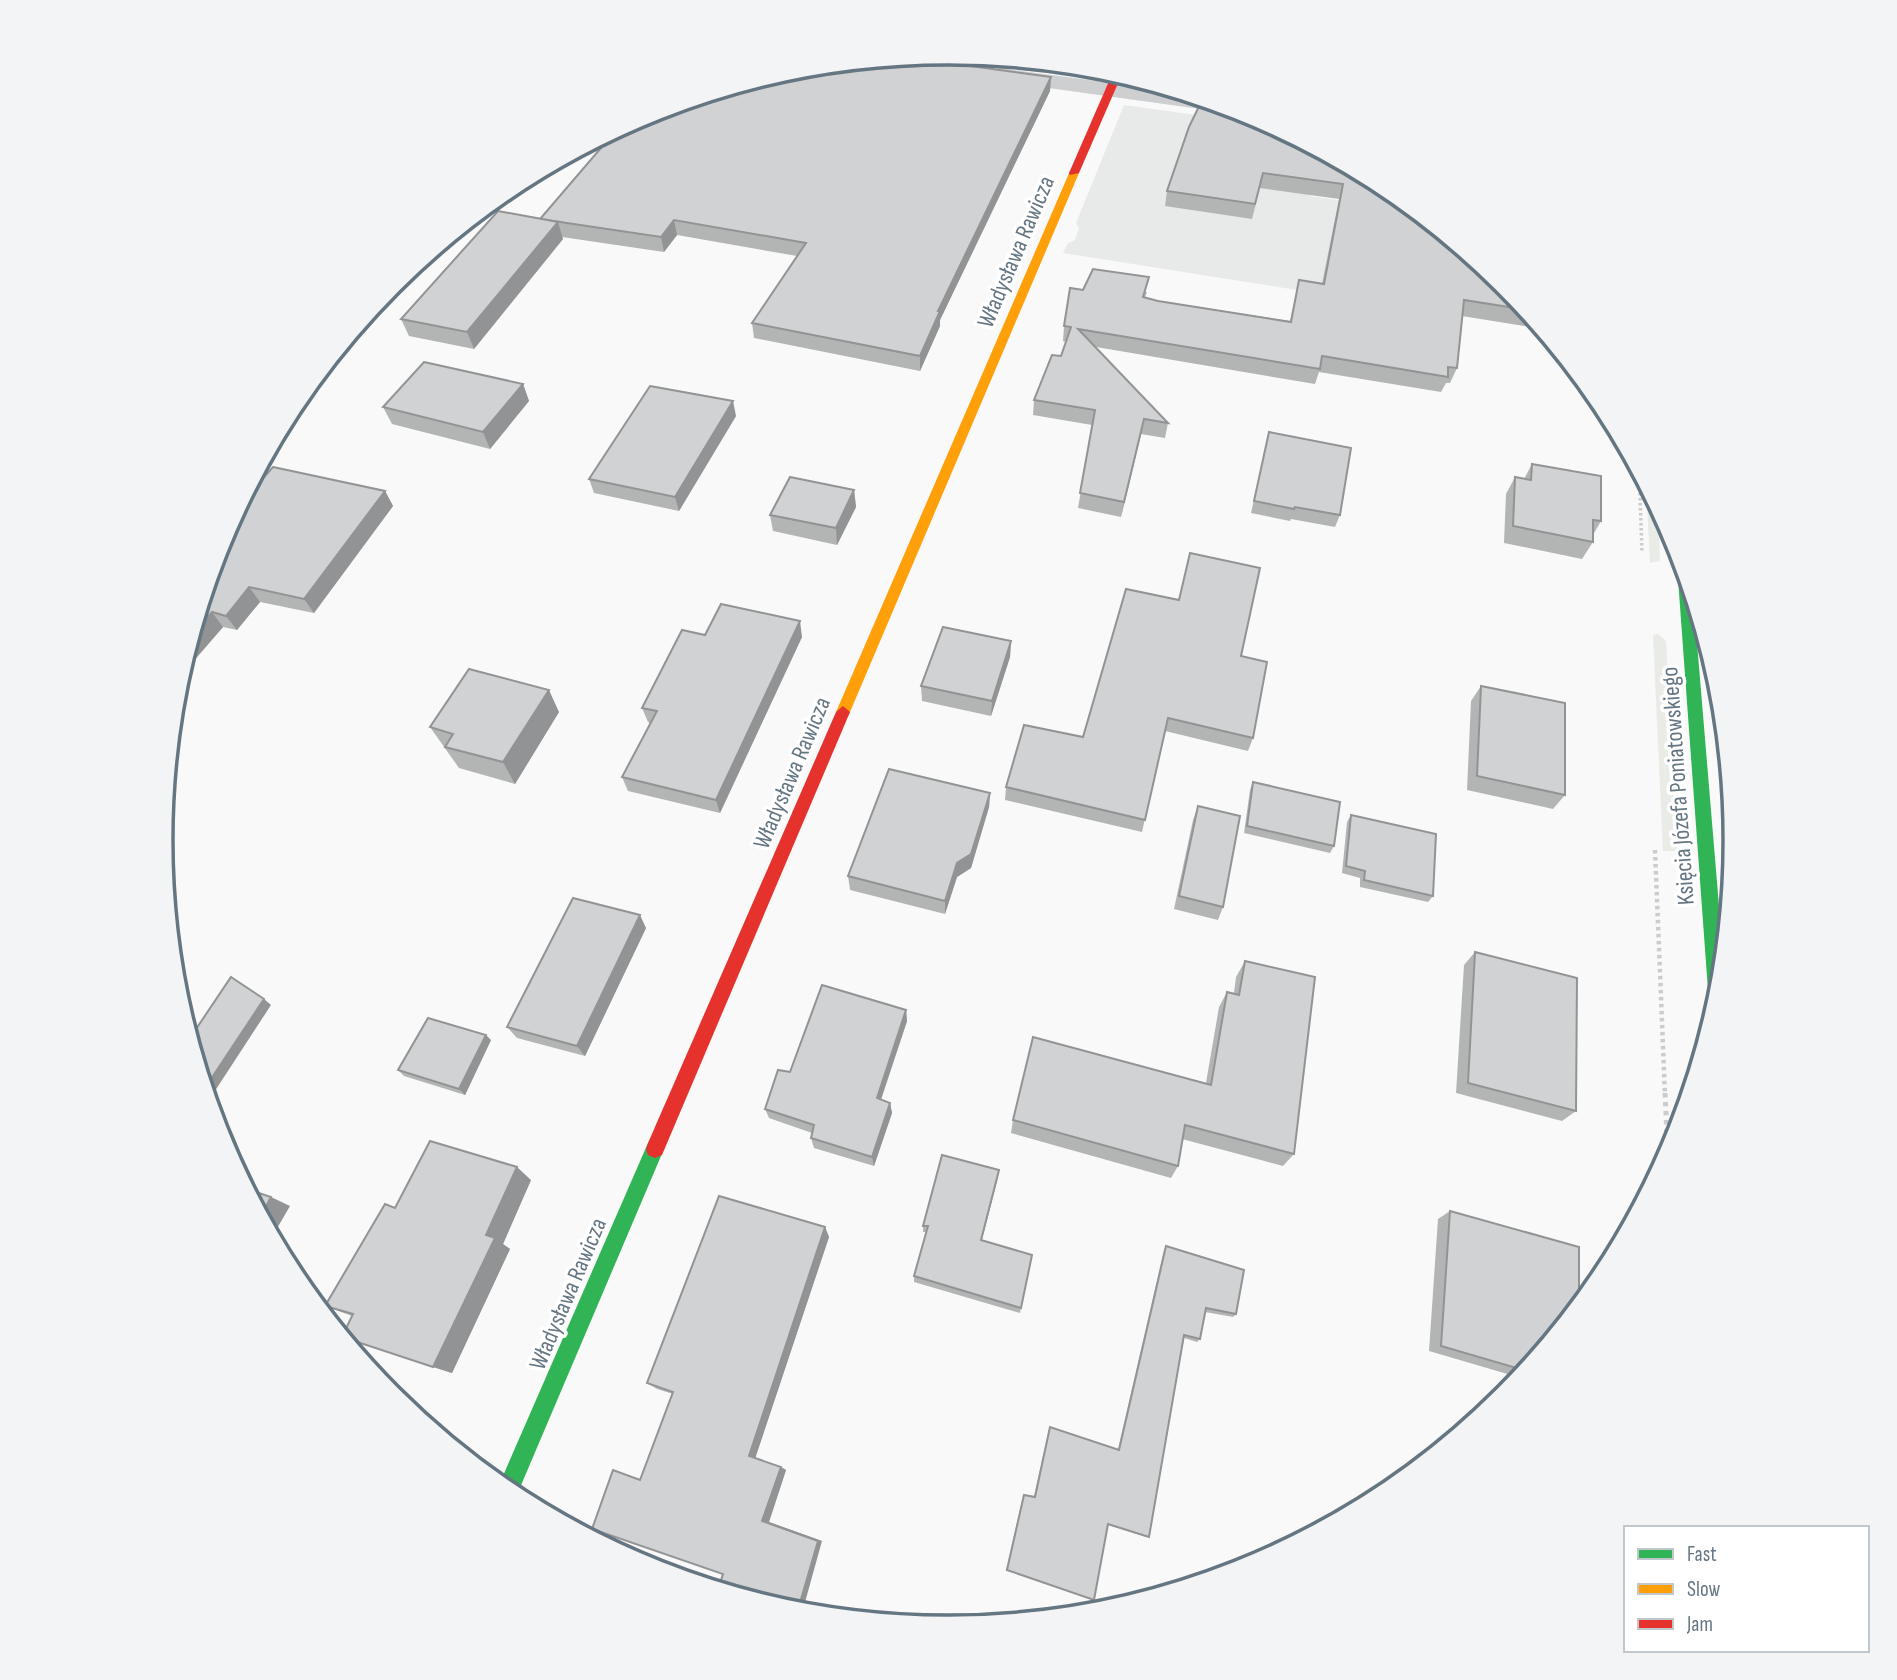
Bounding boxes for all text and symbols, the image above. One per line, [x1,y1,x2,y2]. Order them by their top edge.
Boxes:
street label: Władysława Rawicza [971,172,1061,332]
street label: Księcia Józefa Poniatowskiego [1655,666,1701,906]
street label: Władysława Rawicza [747,693,837,853]
street label: Władysława Rawicza [523,1214,613,1374]
legend [1624,1526,1869,1652]
text: Fast [1687,1542,1717,1567]
text: Slow [1687,1577,1721,1602]
text: Jam [1686,1612,1713,1637]

